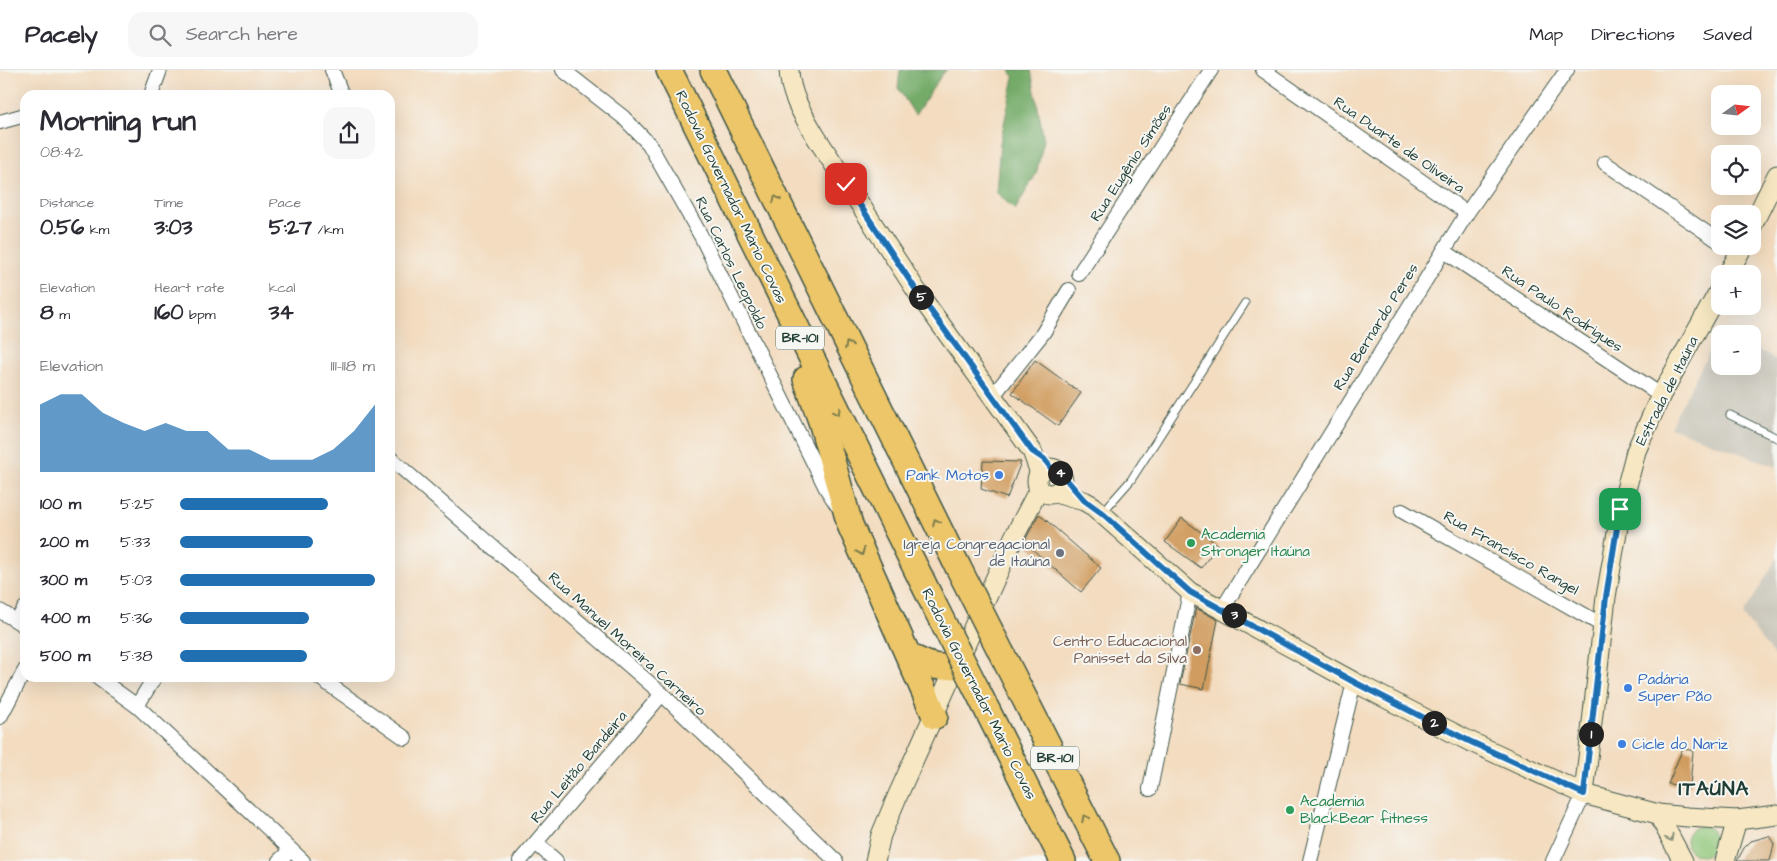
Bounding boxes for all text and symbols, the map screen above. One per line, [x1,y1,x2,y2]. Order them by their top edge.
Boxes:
search box [128,12,478,57]
text: Pacely [25,18,98,52]
icon: search [146,21,174,49]
text: Search here [186,21,298,48]
text: Map [1529,22,1563,47]
text: Directions [1591,22,1675,47]
text: Saved [1703,22,1752,47]
north arrow [1711,85,1761,135]
map controls [1711,85,1761,375]
street label: Rodovia Governador Mário Covas [670,87,792,307]
street label: Rua Duarte de Oliveira [1329,92,1469,199]
street label: Rua Eugênio Simões [1085,100,1178,226]
text: Morning run [40,102,196,141]
button: share [323,107,375,159]
text: 08:42 [40,141,83,163]
button: locate [1711,145,1761,195]
pin [825,163,867,205]
icon: check [832,170,860,198]
text: Distance [40,193,94,213]
text: Time [154,193,184,213]
text: Pace [269,193,301,213]
street label: Rua Carlos Leopoldo [690,193,772,333]
one-way arrow [772,195,782,204]
button: layers [1711,205,1761,255]
text: 0.56 [40,213,84,242]
text: 3:03 [154,213,192,242]
text: 5:27 [269,213,312,242]
text: km [84,220,109,240]
text: /km [312,220,343,240]
street label: Rua Bernardo Peres [1328,259,1424,395]
street label: Rua Paulo Rodrigues [1497,261,1627,358]
button: + [1711,265,1761,315]
text: Elevation [40,278,95,298]
text: Heart rate [154,278,225,298]
text: kcal [269,278,295,298]
pin: 5 [908,284,934,310]
text: 5 [917,287,926,307]
text: 8 [40,298,54,327]
text: 160 [154,298,183,327]
text: 34 [269,298,294,327]
text: m [54,305,70,325]
text: bpm [183,305,216,325]
button: − [1711,325,1761,375]
road number: BR-101 [776,326,824,350]
street label: Estrada de Itaúna [1630,332,1704,449]
one-way arrow [844,341,854,350]
text: Elevation [40,355,103,377]
text: 111–118 m [331,355,375,377]
one-way arrow [831,407,841,416]
pin: 4 [1048,460,1072,486]
text: 4 [1056,463,1065,483]
place label: Pank Motos [906,465,989,486]
marker: Pank Motos [993,469,1005,481]
pin [1599,488,1641,530]
text: 100 m [40,493,81,515]
text: 5:25 [120,493,154,515]
icon: arrive [1606,495,1634,523]
street label: Rua Francisco Rangel [1439,506,1583,601]
one-way arrow [932,518,942,527]
place label: Academia Stronger Itaúna [1201,524,1310,563]
text: 200 m [40,531,88,553]
text: 5:33 [120,531,150,553]
place label: Igreja Congregacional de Itaúna [904,534,1050,572]
marker: Academia Stronger Itaúna [1185,537,1197,549]
one-way arrow [854,547,865,556]
marker: Igreja Congregacional de Itaúna [1054,547,1066,559]
street label: Rua Manuel Moreira Carneiro [543,567,711,721]
text: 300 m [40,569,87,591]
text: 5:03 [120,569,152,591]
street label: Rodovia Governador Mário Covas [916,585,1042,804]
pin: 3 [1222,602,1246,628]
text: 3 [1231,605,1238,625]
text: 400 m [40,607,90,629]
text: 5:36 [120,607,152,629]
place label: Centro Educacional Panisset da Silva [1053,631,1187,669]
marker: Centro Educacional Panisset da Silva [1191,644,1203,656]
text: 500 m [40,645,90,667]
text: 5:38 [120,645,153,667]
place label: Padária Super Pão [1638,669,1712,707]
marker: Padária Super Pão [1622,682,1634,694]
street label: Rua Leitão Bandeira [526,706,632,828]
pin: 2 [1422,710,1446,736]
text: 2 [1430,713,1439,733]
pin: 1 [1578,722,1604,746]
text: 1 [1591,724,1592,744]
place label: Cicle do Nariz [1632,734,1729,755]
marker: Cicle do Nariz [1616,738,1628,750]
road number: BR-101 [1031,746,1079,770]
district label: ITAÚNA [1679,775,1749,803]
place label: Academia BlackBear fitness [1300,791,1428,829]
marker: Academia BlackBear fitness [1284,804,1296,816]
one-way arrow [1081,814,1091,823]
one-way arrow [1664,832,1674,841]

